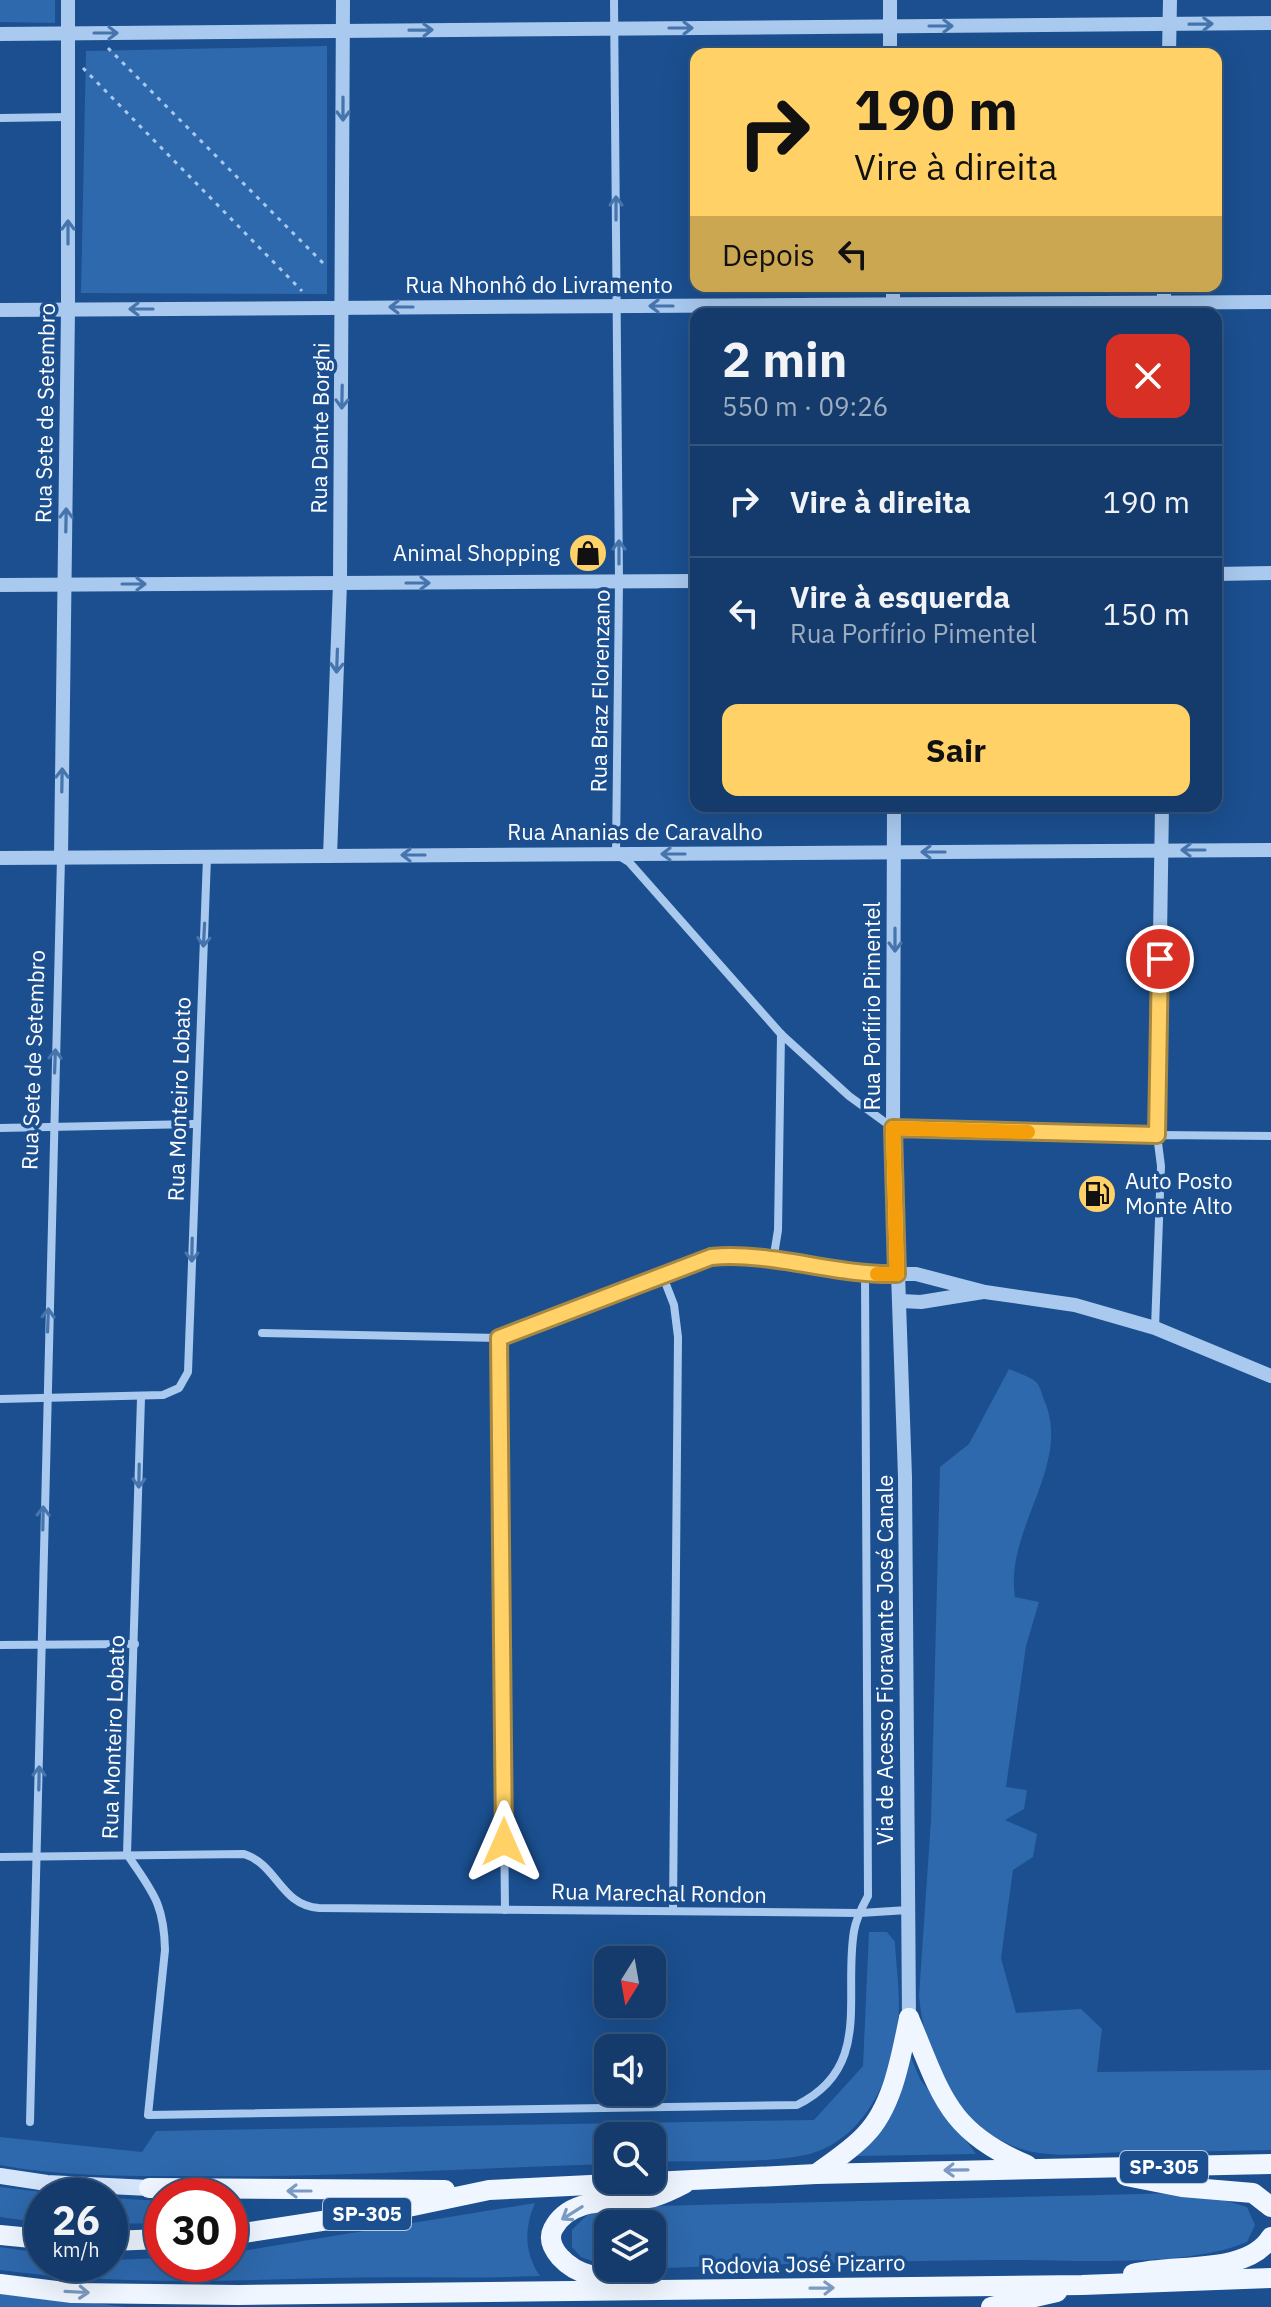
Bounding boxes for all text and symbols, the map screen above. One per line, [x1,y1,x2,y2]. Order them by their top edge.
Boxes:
one-way arrow [1187,16,1214,31]
one-way arrow [927,18,954,33]
one-way arrow [667,20,694,36]
one-way arrow [407,22,434,38]
one-way arrow [92,25,119,41]
text: 190 m [854,73,1018,145]
icon: right [722,80,826,184]
one-way arrow [335,95,351,122]
text: Vire à direita [854,143,1057,190]
one-way arrow [608,195,624,222]
one-way arrow [60,219,76,246]
icon: left [831,232,875,276]
text: Depois [722,235,815,274]
street label: Rua Nhonhô do Livramento [405,270,673,299]
one-way arrow [648,298,675,314]
one-way arrow [388,300,415,315]
one-way arrow [128,301,155,317]
street label: Rua Sete de Setembro [28,303,61,523]
text: 2 min [722,328,847,390]
button: close [1106,334,1190,418]
street label: Rua Dante Borghi [304,342,335,514]
one-way arrow [334,383,350,410]
text: 550 m · 09:26 [722,389,888,423]
icon: right [722,479,766,523]
text: Vire à direita [790,482,971,521]
text: 190 m [1103,482,1190,521]
one-way arrow [58,507,73,534]
shop icon: Animal Shopping [567,532,609,574]
place label: Animal Shopping [393,538,560,567]
one-way arrow [611,539,626,566]
one-way arrow [404,575,431,591]
one-way arrow [120,576,147,592]
text: Vire à esquerda [790,577,1010,616]
street label: Rua Braz Florenzano [583,589,616,793]
icon: left [722,591,766,635]
text: 150 m [1103,594,1190,633]
text: Rua Porfírio Pimentel [790,616,1037,650]
one-way arrow [330,647,345,674]
button: Sair [722,704,1190,796]
one-way arrow [55,767,70,794]
street label: Rua Ananias de Caravalho [507,817,763,846]
one-way arrow [1180,842,1207,858]
one-way arrow [920,844,947,860]
one-way arrow [660,846,687,862]
one-way arrow [400,848,427,863]
street label: Rua Porfírio Pimentel [857,902,886,1110]
one-way arrow [196,921,211,948]
pin [1126,925,1194,993]
one-way arrow [887,926,903,953]
icon: arrive [1138,937,1182,981]
street label: Rua Sete de Setembro [14,949,51,1170]
street label: Rua Monteiro Lobato [160,996,197,1202]
one-way arrow [47,1048,62,1075]
place label: Auto Posto Monte Alto [1125,1166,1233,1220]
fuel station icon: Auto Posto Monte Alto [1076,1173,1118,1215]
one-way arrow [185,1236,200,1263]
one-way arrow [40,1307,55,1334]
one-way arrow [131,1462,146,1489]
street label: Via de Acesso Fioravante José Canale [870,1475,899,1845]
one-way arrow [36,1505,51,1532]
street label: Rua Monteiro Lobato [94,1634,131,1840]
one-way arrow [31,1765,46,1792]
position arrow [462,1800,546,1884]
street label: Rua Marechal Rondon [551,1876,767,1909]
north arrow [594,1946,666,2018]
map controls [594,1946,666,2282]
button: sound [594,2034,666,2106]
button: search [594,2122,666,2194]
road number: SP-305 [1120,2151,1208,2183]
one-way arrow [943,2163,970,2178]
speed limit sign: 30 [144,2178,248,2282]
one-way arrow [286,2183,313,2199]
text: 26 [52,2194,100,2246]
road number: SP-305 [323,2198,411,2230]
one-way arrow [561,2205,584,2221]
button: layers [594,2210,666,2282]
text: km/h [52,2236,100,2263]
street label: Rodovia José Pizarro [700,2247,906,2280]
one-way arrow [808,2280,835,2296]
one-way arrow [64,2285,90,2300]

